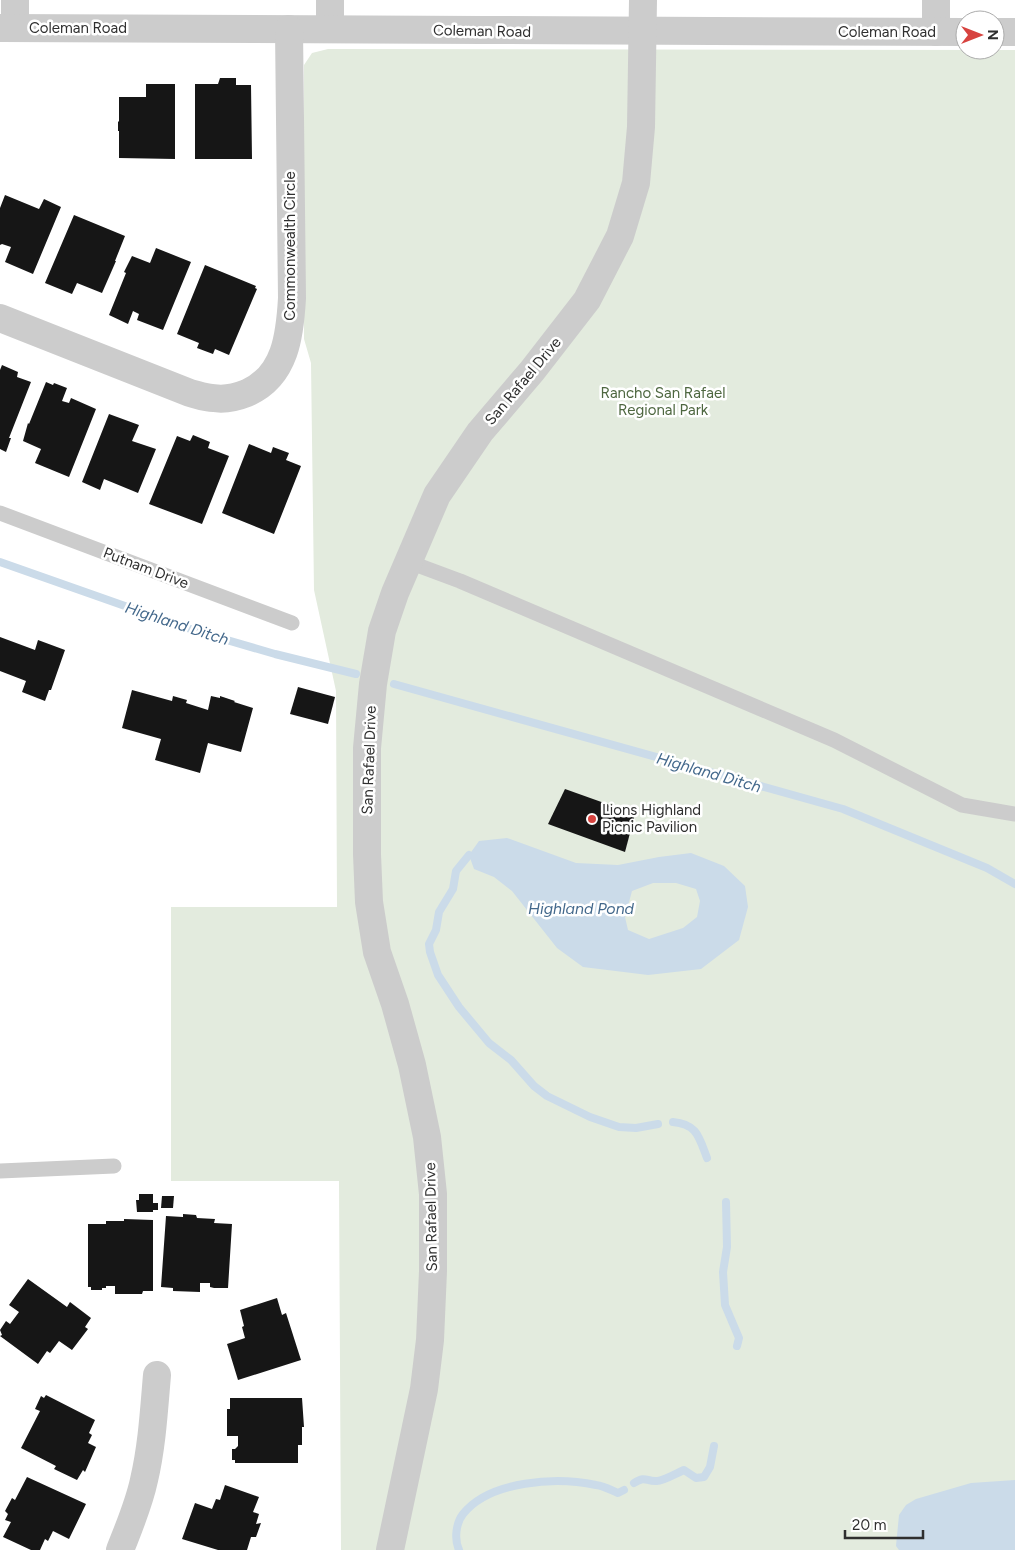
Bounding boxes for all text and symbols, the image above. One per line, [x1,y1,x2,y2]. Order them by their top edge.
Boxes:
north arrow [955,10,1005,60]
street label: Coleman Road [29,19,127,37]
street label: Coleman Road [433,21,531,41]
street label: Coleman Road [838,23,936,41]
text: N [984,30,1001,40]
street label: Commonwealth Circle [281,171,299,321]
street label: San Rafael Drive [481,333,565,429]
park label: Rancho San Rafael Regional Park [601,384,725,419]
street label: Putnam Drive [101,543,191,593]
water label: Highland Ditch [123,598,231,649]
street label: San Rafael Drive [358,705,380,815]
water label: Highland Ditch [654,748,763,796]
place label: Lions Highland Picnic Pavilion [602,801,701,836]
marker: Lions Highland Picnic Pavilion [586,813,598,825]
water label: Highland Pond [528,899,635,918]
street label: San Rafael Drive [421,1162,441,1272]
scale bar [845,1508,922,1540]
text: 20 m [852,1516,886,1534]

